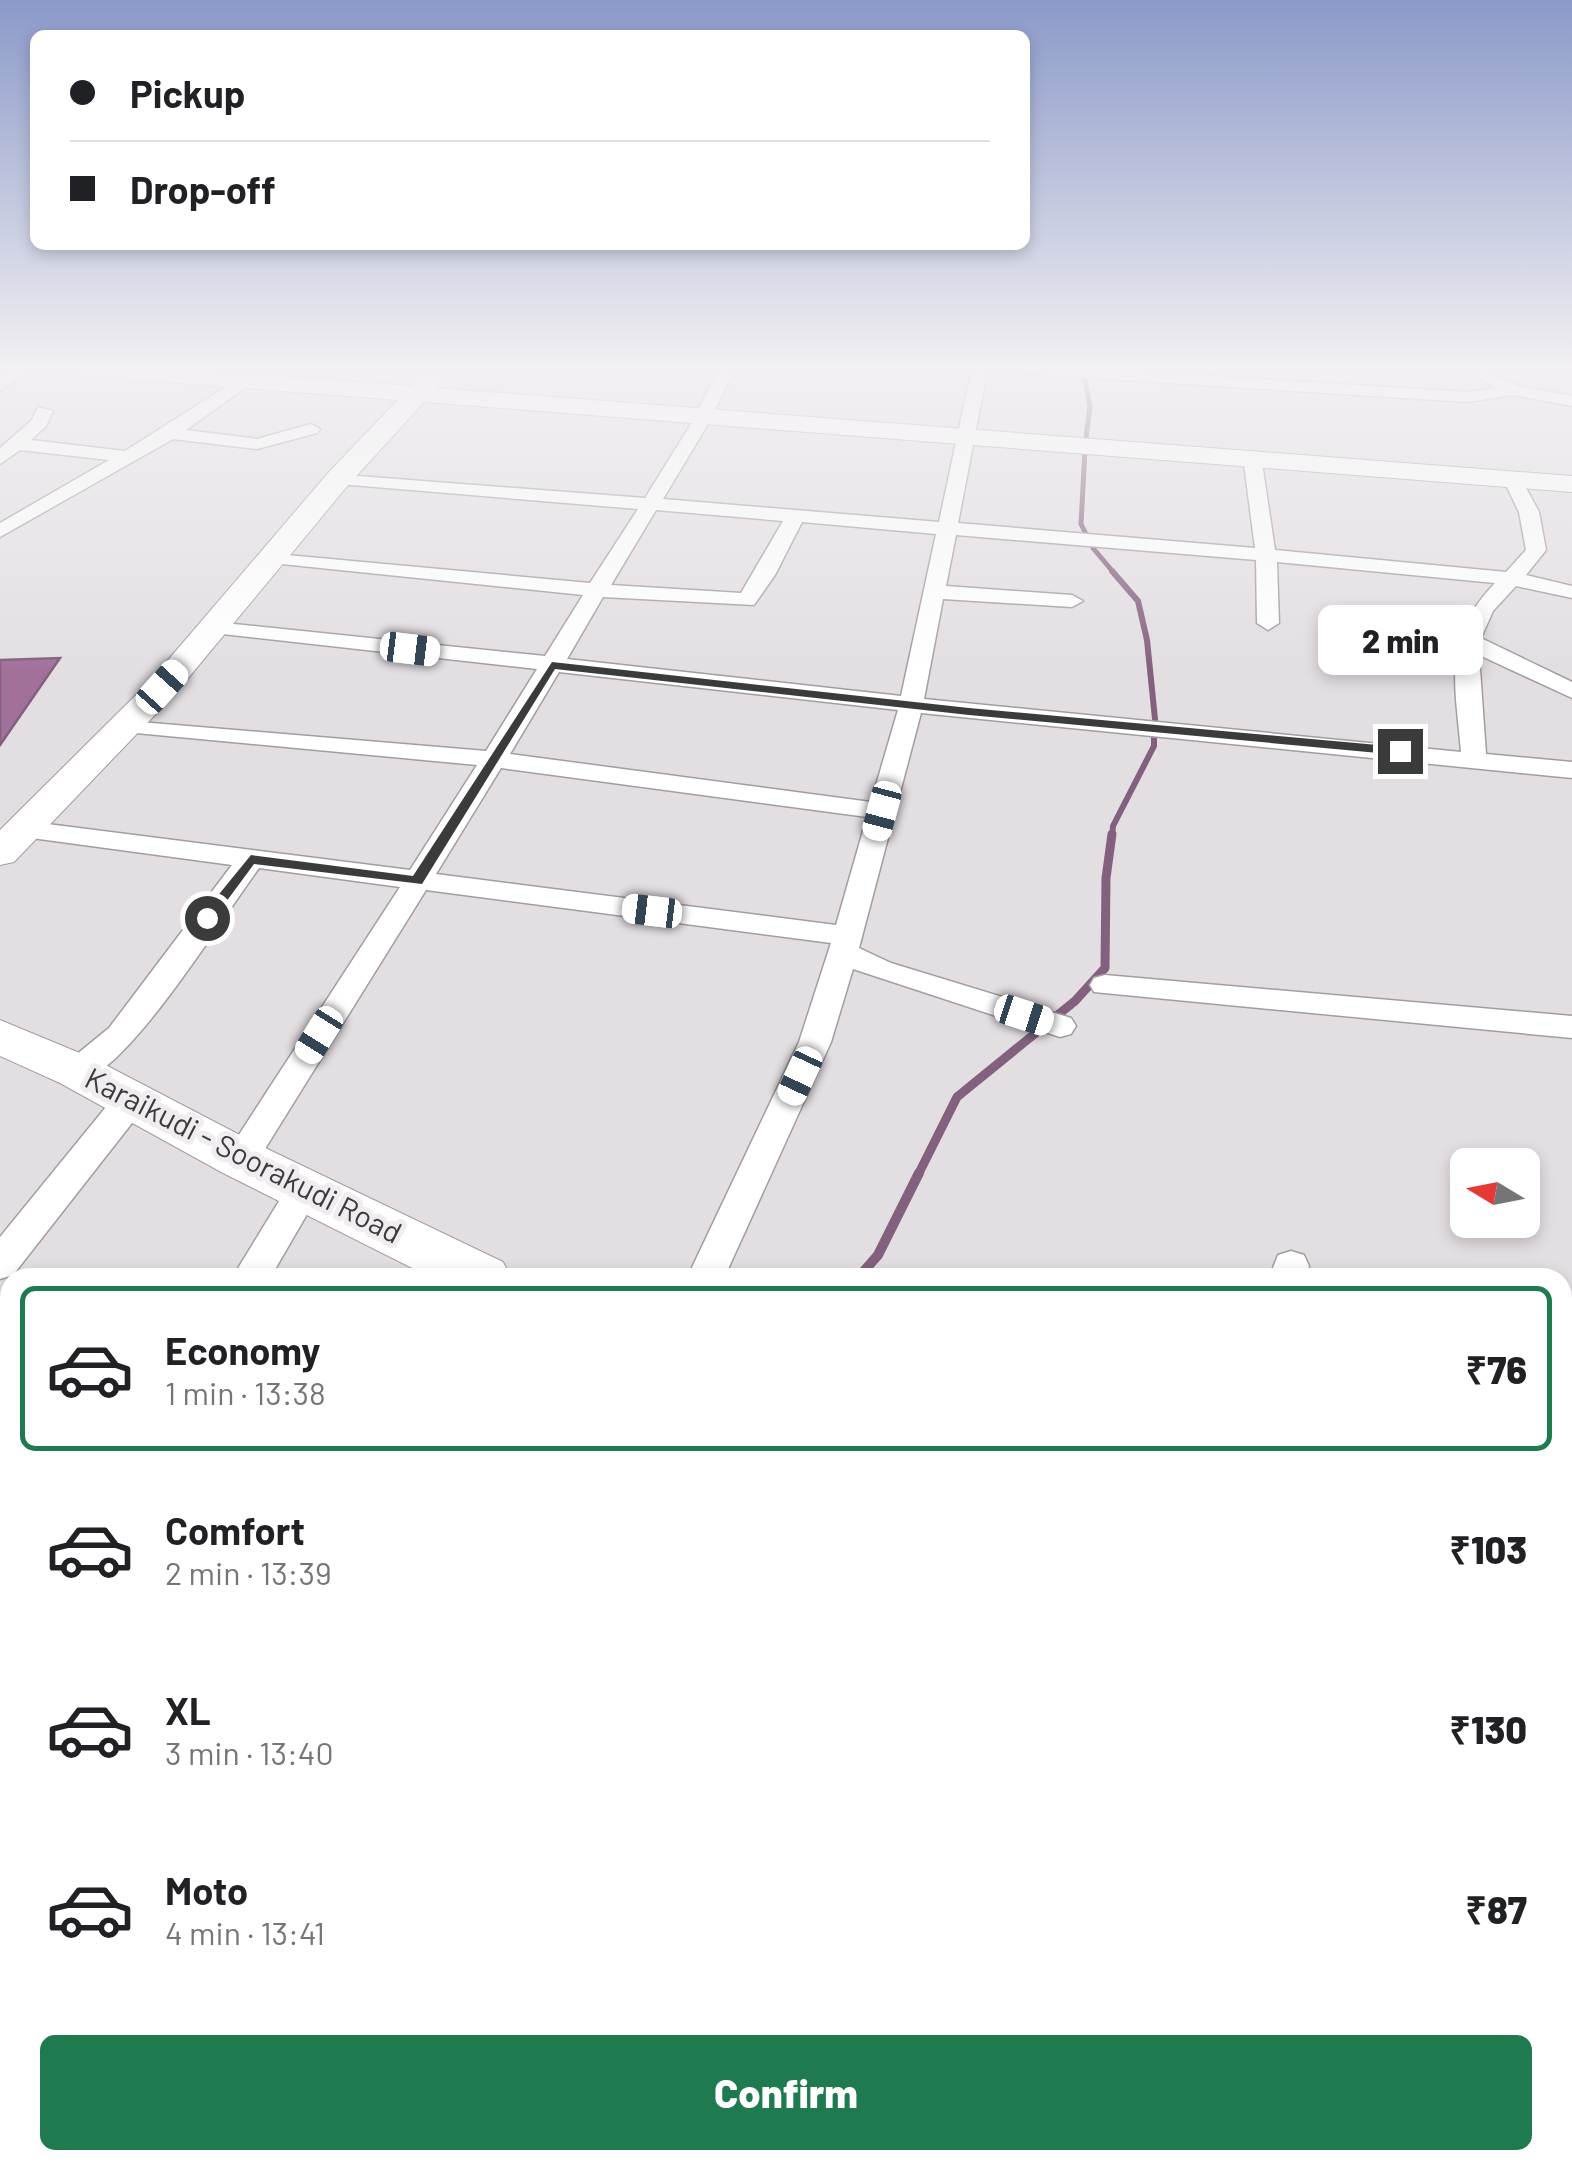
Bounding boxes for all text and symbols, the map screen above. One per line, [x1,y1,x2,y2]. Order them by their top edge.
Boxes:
text: Pickup [130,70,245,116]
text: Drop-off [130,166,276,212]
callout: 2 min [1318,606,1482,676]
text: 2 min [1362,621,1439,659]
car [378,630,442,668]
car [131,655,193,719]
route end [1378,729,1423,774]
car [860,778,904,844]
car [620,892,684,930]
route start [185,896,230,941]
car [991,991,1057,1039]
car [290,1002,348,1068]
car [774,1042,826,1110]
street label: Karaikudi - Soorakudi Road [80,1059,408,1250]
north arrow [1450,1148,1540,1238]
map controls [1450,1148,1540,1238]
icon: car [45,1324,135,1414]
text: Economy [165,1327,320,1373]
text: ₹76 [1465,1346,1527,1392]
text: 1 min · 13:38 [165,1373,326,1411]
icon: car [45,1504,135,1594]
text: Comfort [165,1507,305,1553]
text: ₹103 [1449,1526,1527,1572]
text: 2 min · 13:39 [165,1553,332,1591]
icon: car [45,1684,135,1774]
text: XL [165,1687,211,1733]
text: ₹130 [1449,1706,1527,1752]
text: 3 min · 13:40 [165,1733,334,1771]
icon: car [45,1864,135,1954]
text: Moto [165,1867,248,1913]
text: ₹87 [1465,1886,1527,1932]
text: 4 min · 13:41 [165,1913,325,1951]
button: Confirm [40,2035,1532,2150]

